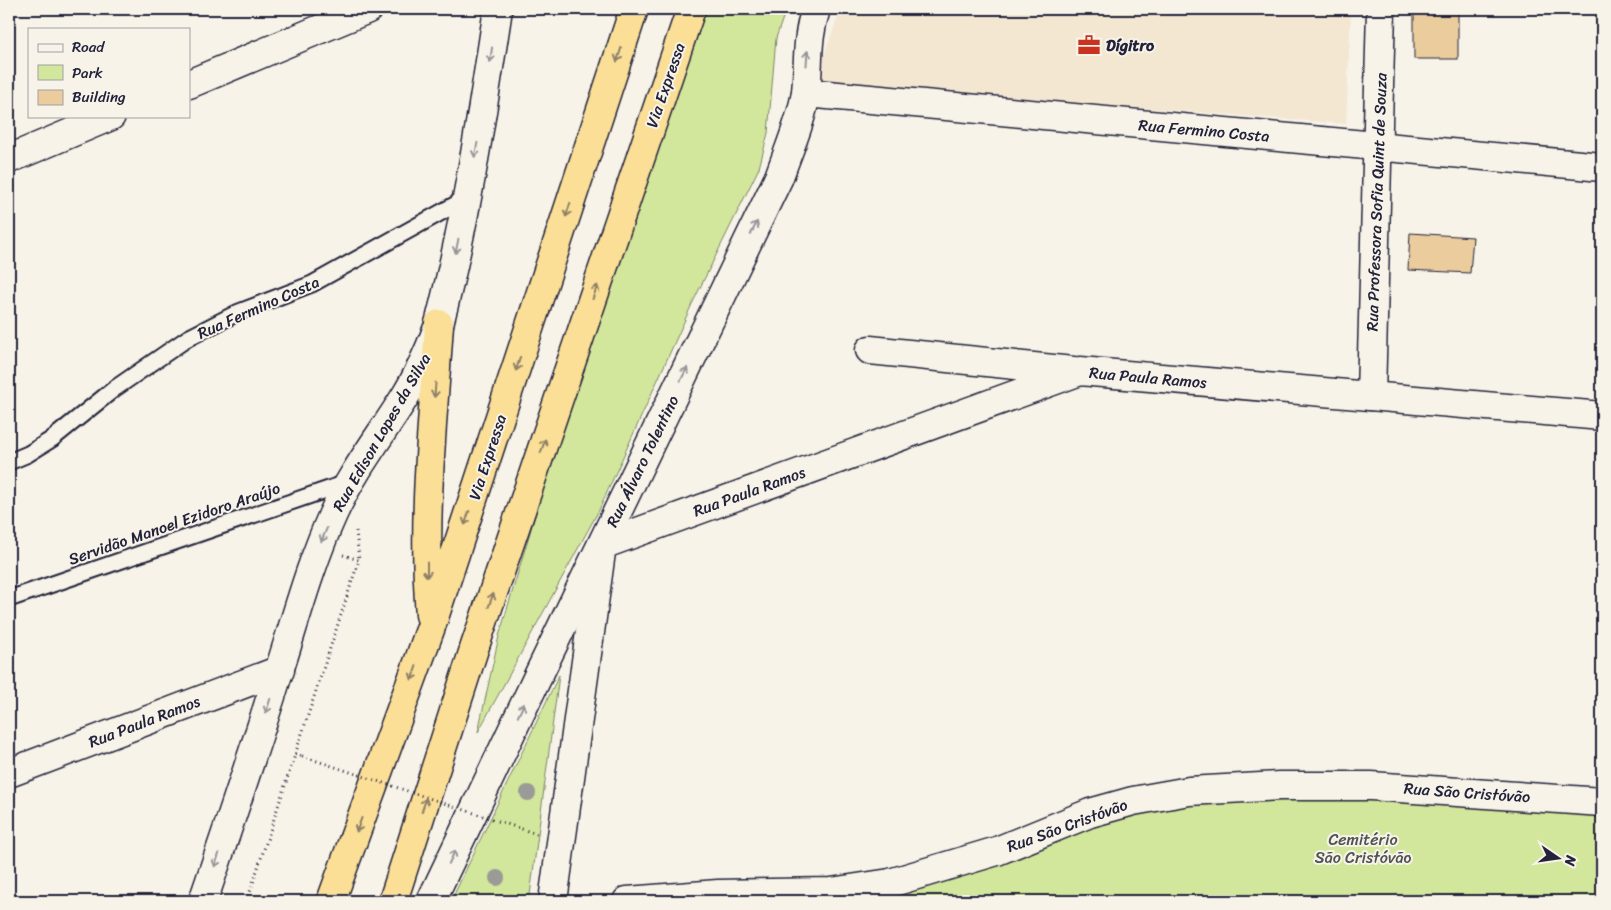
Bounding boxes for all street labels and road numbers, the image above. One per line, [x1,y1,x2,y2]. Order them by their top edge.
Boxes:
street label: Via Expressa [637,39,694,132]
street label: Rua Professora Sofia Quint de Souza [1357,71,1396,332]
street label: Rua Fermino Costa [1137,110,1271,151]
street label: Rua Fermino Costa [192,267,324,347]
street label: Rua Edison Lopes da Silva [324,348,439,517]
street label: Rua Paula Ramos [1088,358,1208,397]
street label: Rua Álvaro Tolentino [598,390,687,532]
street label: Via Expressa [460,411,515,504]
street label: Rua Paula Ramos [689,458,810,525]
street label: Servidão Manoel Ezidoro Araújo [64,474,284,573]
street label: Rua Paula Ramos [84,687,205,756]
street label: Rua São Cristóvão [1403,774,1531,811]
street label: Rua São Cristóvão [1003,790,1132,861]

